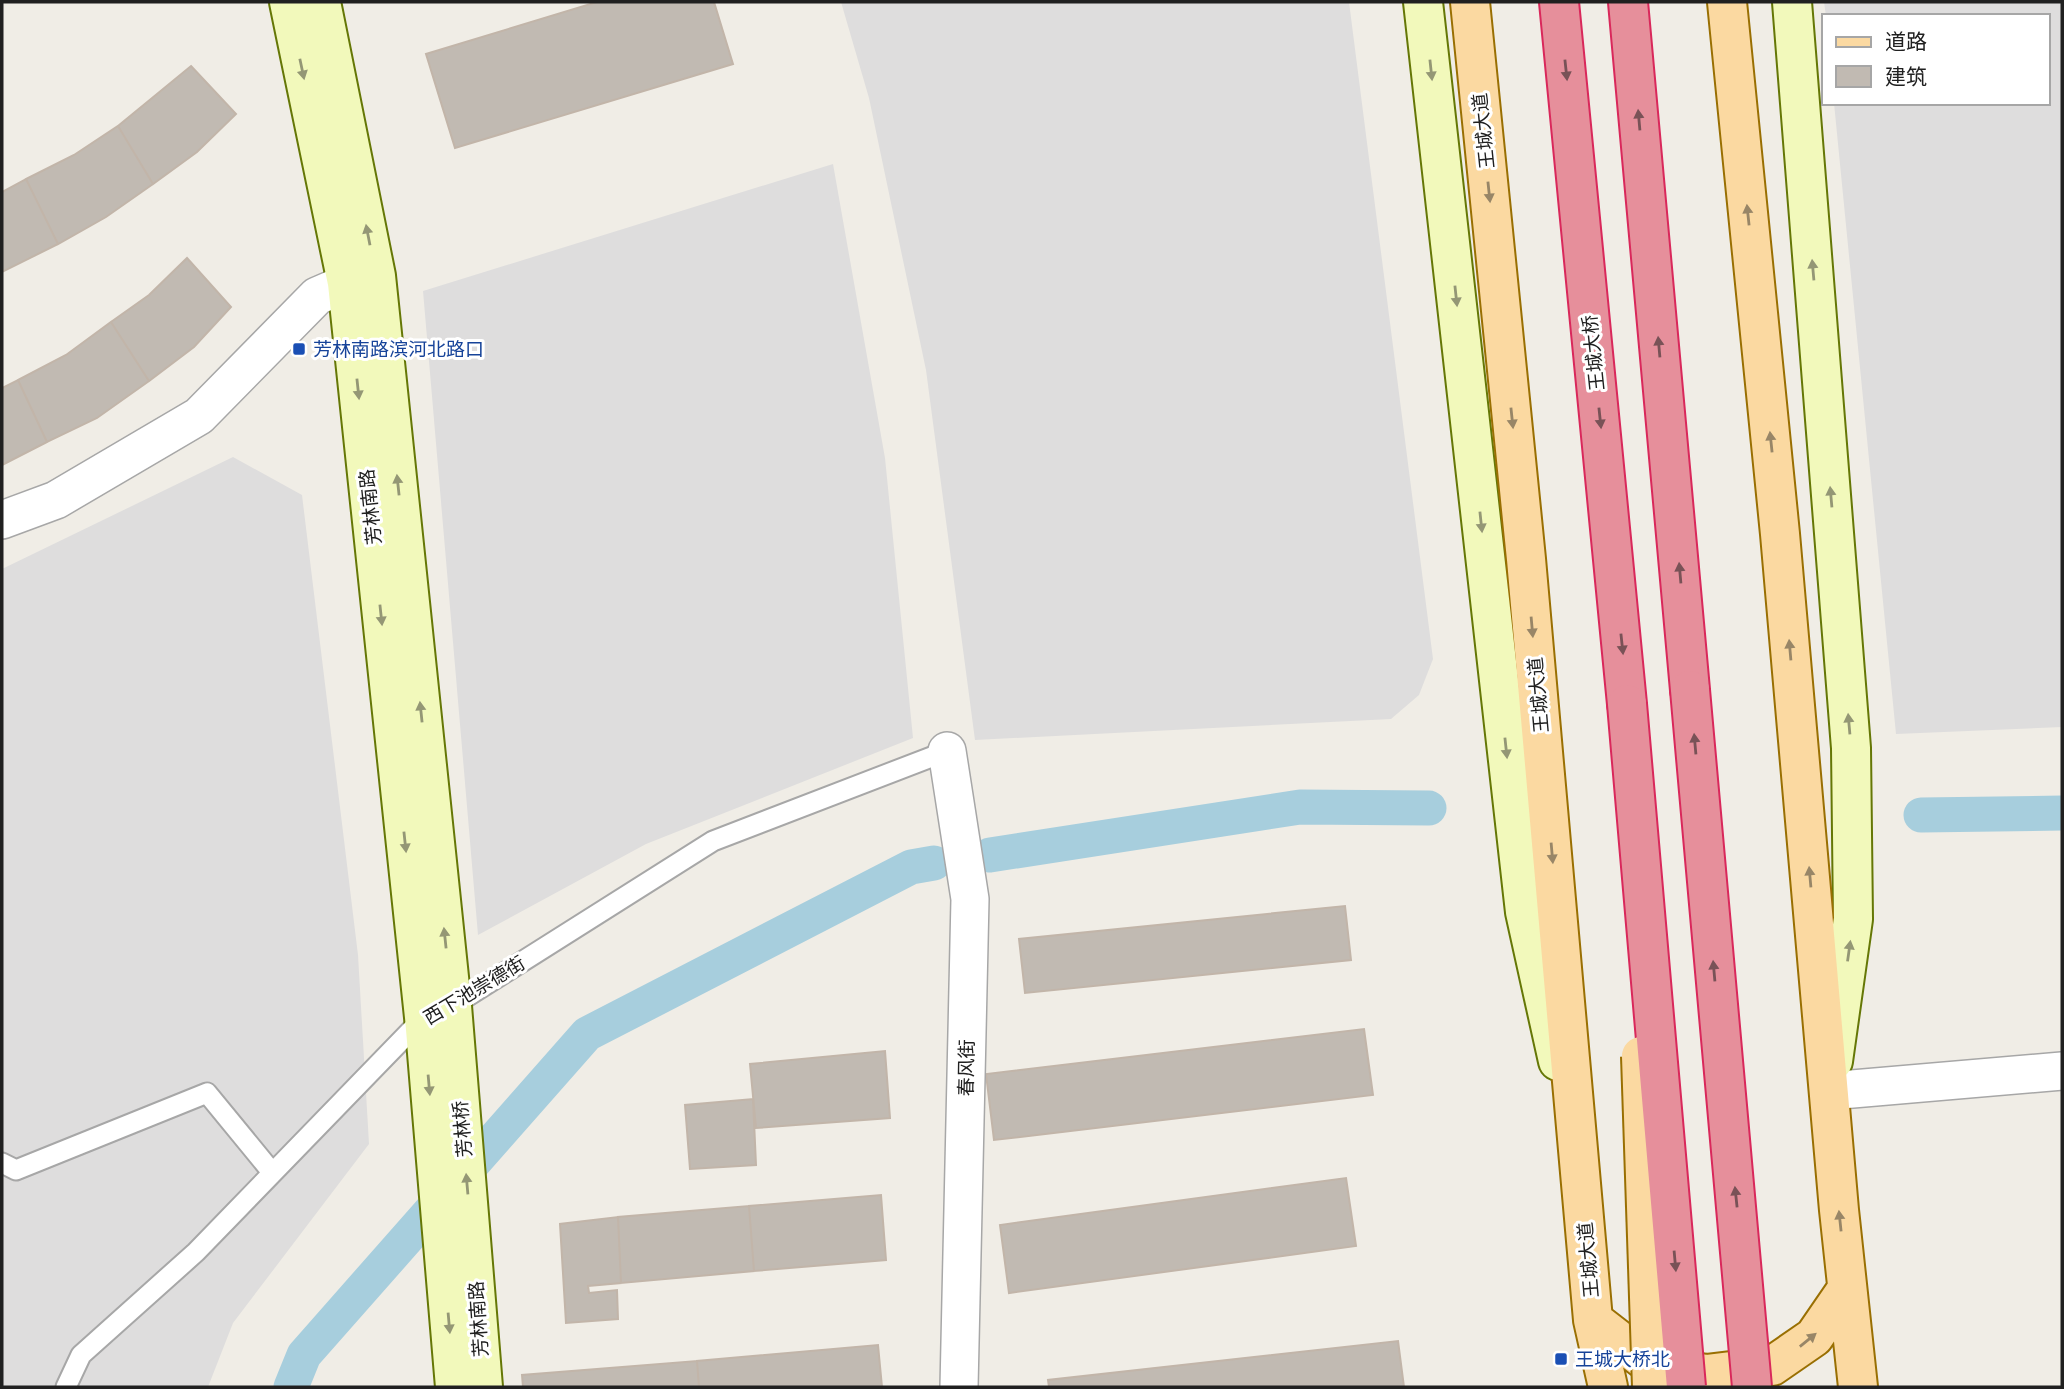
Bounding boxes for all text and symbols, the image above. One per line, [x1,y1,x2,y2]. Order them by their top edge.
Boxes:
legend [1822,14,2050,105]
text: 道路 [1885,29,1927,55]
one-way arrow [297,58,308,80]
one-way arrow [1425,59,1436,81]
one-way arrow [1560,59,1571,81]
text: 建筑 [1885,64,1927,90]
street label: 王城大道 [1468,92,1499,170]
one-way arrow [1633,109,1644,131]
one-way arrow [1483,181,1494,203]
one-way arrow [1742,204,1753,226]
one-way arrow [362,224,373,246]
one-way arrow [1807,259,1818,281]
one-way arrow [1451,285,1462,307]
street label: 王城大桥 [1578,314,1609,392]
one-way arrow [1653,336,1664,358]
place label: 芳林南路滨河北路口 [313,338,484,361]
marker: 芳林南路滨河北路口 [291,341,307,357]
one-way arrow [352,378,363,400]
one-way arrow [1506,407,1517,429]
one-way arrow [1594,407,1605,429]
one-way arrow [1765,431,1776,453]
street label: 芳林南路 [355,468,386,546]
one-way arrow [392,474,403,496]
one-way arrow [1825,486,1836,508]
one-way arrow [1476,511,1487,533]
one-way arrow [1674,562,1685,584]
one-way arrow [376,604,387,626]
one-way arrow [1527,616,1538,638]
one-way arrow [1616,634,1627,656]
one-way arrow [1784,639,1795,661]
street label: 王城大道 [1524,656,1553,734]
one-way arrow [416,701,427,723]
one-way arrow [1843,713,1854,735]
one-way arrow [1689,733,1700,755]
one-way arrow [1501,737,1512,759]
one-way arrow [400,831,411,853]
one-way arrow [1547,842,1558,864]
one-way arrow [1804,866,1815,888]
one-way arrow [439,927,450,949]
one-way arrow [1844,940,1855,962]
street label: 西下池崇德街 [419,951,529,1030]
one-way arrow [1708,959,1719,981]
street label: 春风街 [955,1039,978,1097]
one-way arrow [424,1075,435,1097]
street label: 芳林桥 [449,1100,476,1158]
one-way arrow [461,1172,472,1194]
one-way arrow [1731,1186,1742,1208]
one-way arrow [1834,1210,1845,1232]
street label: 王城大道 [1574,1221,1603,1299]
one-way arrow [1670,1250,1681,1272]
street label: 芳林南路 [464,1280,493,1358]
one-way arrow [444,1312,455,1334]
one-way arrow [1800,1333,1817,1348]
place label: 王城大桥北 [1575,1348,1670,1371]
marker: 王城大桥北 [1553,1351,1569,1367]

